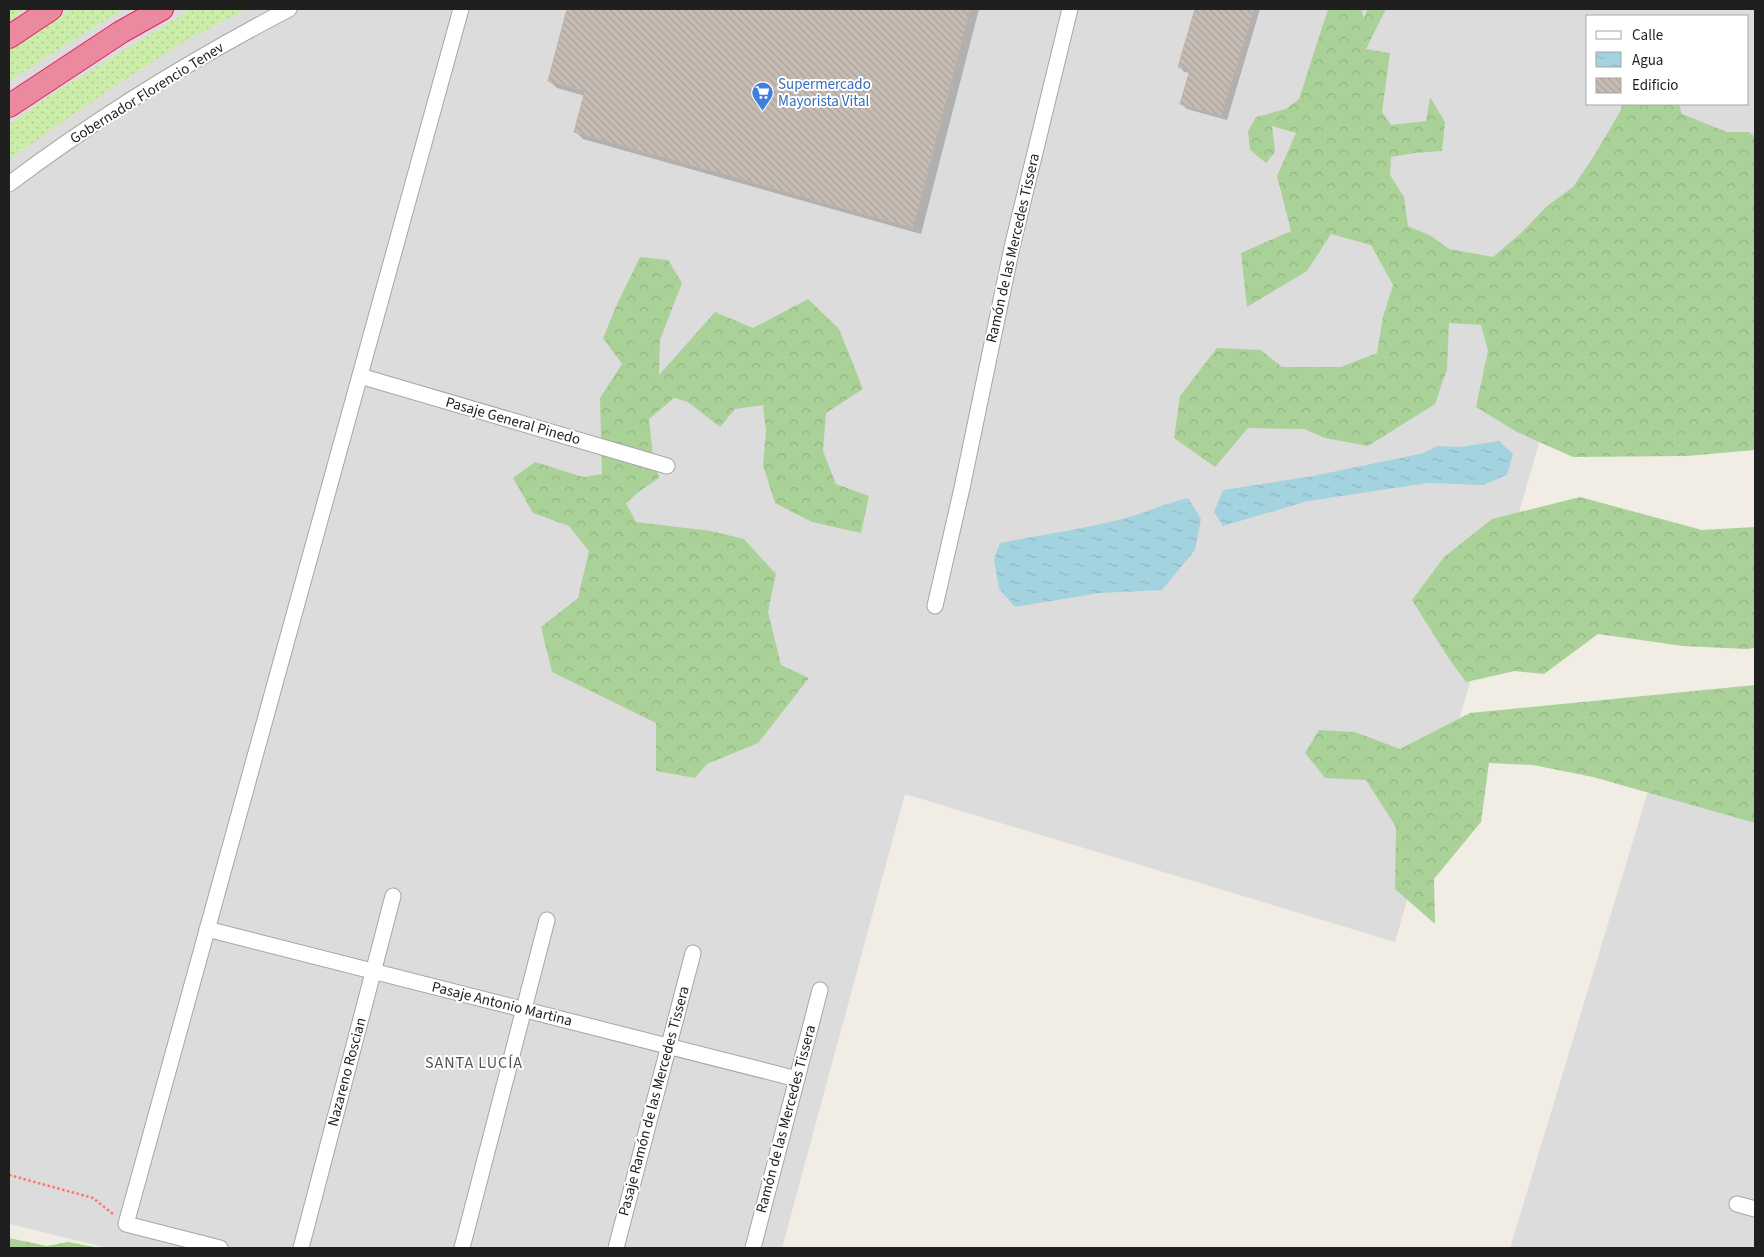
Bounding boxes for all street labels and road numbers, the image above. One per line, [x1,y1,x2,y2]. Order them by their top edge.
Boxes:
street label: Gobernador Florencio Tenev [66,37,228,149]
street label: Ramón de las Mercedes Tissera [981,151,1045,345]
street label: Pasaje General Pinedo [443,392,583,450]
street label: Pasaje Antonio Martina [430,976,574,1032]
street label: Pasaje Ramón de las Mercedes Tissera [613,984,695,1218]
street label: Nazareno Roscian [322,1015,372,1129]
street label: Ramón de las Mercedes Tissera [751,1023,821,1215]

